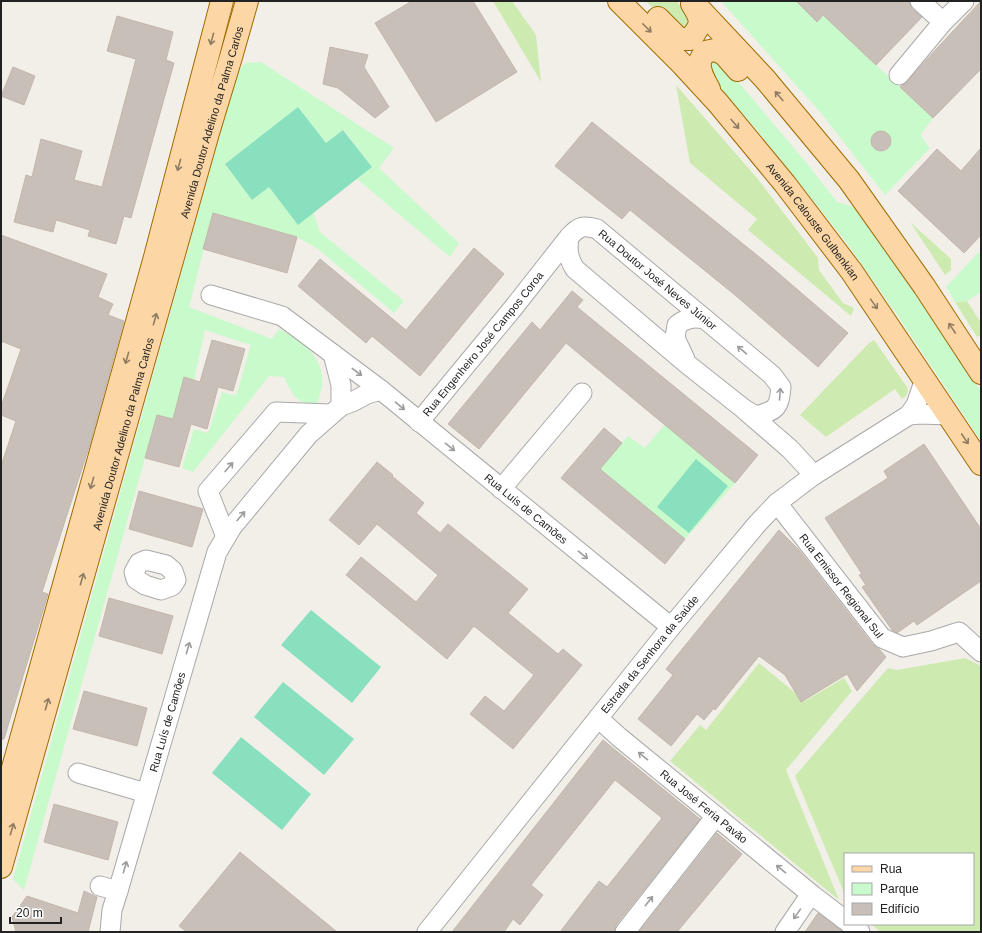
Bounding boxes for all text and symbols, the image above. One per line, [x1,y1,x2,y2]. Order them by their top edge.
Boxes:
one-way arrow [642,23,652,33]
street label: Avenida Doutor Adelino da Palma Carlos [178,24,246,220]
one-way arrow [207,32,215,45]
one-way arrow [775,91,783,102]
one-way arrow [730,118,739,129]
one-way arrow [175,158,182,171]
street label: Avenida Calouste Gulbenkian [764,160,862,282]
street label: Rua Doutor José Neves Júnior [596,227,719,333]
street label: Rua Engenheiro José Campos Coroa [420,269,546,419]
one-way arrow [870,298,878,309]
one-way arrow [152,313,159,326]
one-way arrow [948,323,956,334]
street label: Avenida Doutor Adelino da Palma Carlos [90,336,156,531]
one-way arrow [736,346,747,355]
one-way arrow [123,351,130,364]
one-way arrow [351,368,362,376]
one-way arrow [777,388,784,401]
one-way arrow [395,401,406,410]
one-way arrow [961,433,969,445]
one-way arrow [444,442,455,451]
one-way arrow [224,461,233,472]
street label: Rua Luís de Camões [482,471,570,546]
one-way arrow [88,476,95,489]
one-way arrow [237,510,246,521]
street label: Rua Emissor Regional Sul [797,531,886,640]
one-way arrow [578,551,588,560]
one-way arrow [79,573,86,586]
street label: Estrada da Senhora da Saúde [598,593,701,716]
one-way arrow [185,642,192,655]
street label: Rua Luís de Camões [147,670,188,773]
one-way arrow [44,698,51,711]
one-way arrow [637,752,648,760]
street label: Rua José Feria Pavão [658,767,750,846]
one-way arrow [8,823,16,836]
legend [844,853,974,925]
one-way arrow [122,861,129,874]
text: Rua [880,862,902,876]
one-way arrow [776,865,786,874]
text: Parque [880,882,919,896]
one-way arrow [645,896,654,907]
scale bar [10,899,61,925]
text: Edifício [880,902,920,916]
text: 20 m [16,906,43,920]
one-way arrow [793,908,801,919]

